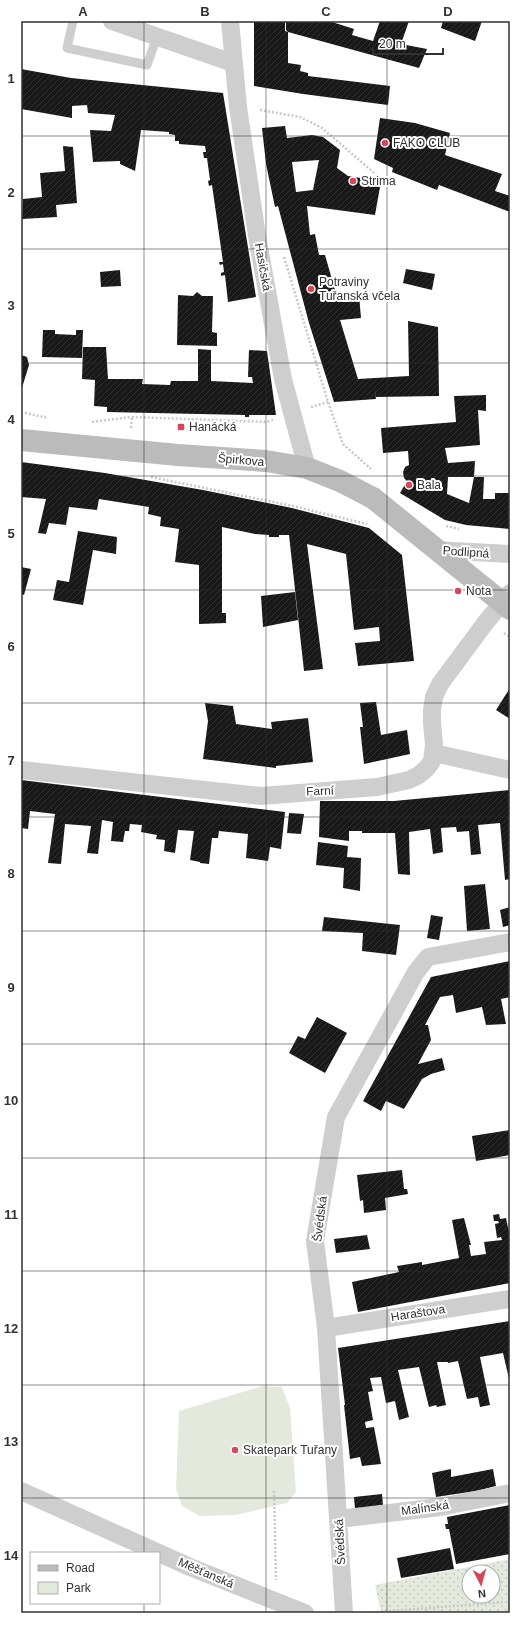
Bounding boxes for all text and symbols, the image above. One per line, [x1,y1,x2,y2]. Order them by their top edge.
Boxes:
text: A [78,4,88,19]
text: B [200,4,210,19]
text: C [321,4,331,19]
text: D [443,4,453,19]
scale bar [373,30,443,56]
text: 20 m [379,37,406,51]
text: 1 [7,71,15,86]
place label: FAKO CLUB [393,136,460,150]
marker: FAKO CLUB [380,138,390,148]
place label: Strima [361,174,396,188]
marker: Strima [348,176,358,186]
text: 2 [7,185,15,200]
street label: Hasičská [252,242,274,293]
place label: Potraviny Tuřanská včela [319,275,400,303]
marker: Potraviny Tuřanská včela [306,284,316,294]
text: 3 [7,298,15,313]
text: 4 [7,412,15,427]
place label: Hanácká [189,420,237,434]
marker: Hanácká [176,422,186,432]
street label: Špirkova [217,450,265,469]
place label: Bala [417,478,441,492]
marker: Bala [404,480,414,490]
text: 5 [7,526,15,541]
street label: Podlipná [442,543,490,561]
place label: Nota [466,584,492,598]
marker: Nota [453,586,463,596]
text: 6 [7,639,15,654]
text: 7 [7,753,15,768]
street label: Farní [306,783,335,798]
text: 8 [7,866,15,881]
text: 9 [7,980,15,995]
text: 10 [4,1093,18,1108]
street label: Švédská [309,1195,330,1243]
text: 11 [4,1207,18,1222]
street label: Haraštova [390,1302,446,1324]
text: 12 [4,1321,18,1336]
text: 13 [4,1434,18,1449]
place label: Skatepark Tuřany [243,1443,337,1457]
marker: Skatepark Tuřany [230,1445,240,1455]
street label: Malínská [400,1498,450,1518]
street label: Švédská [331,1518,348,1565]
text: 14 [4,1548,19,1563]
legend [30,1552,160,1604]
street label: Měšťanská [176,1555,236,1591]
text: Road [66,1561,95,1575]
north arrow [461,1564,501,1604]
text: Park [66,1581,92,1595]
text: N [477,1588,487,1600]

